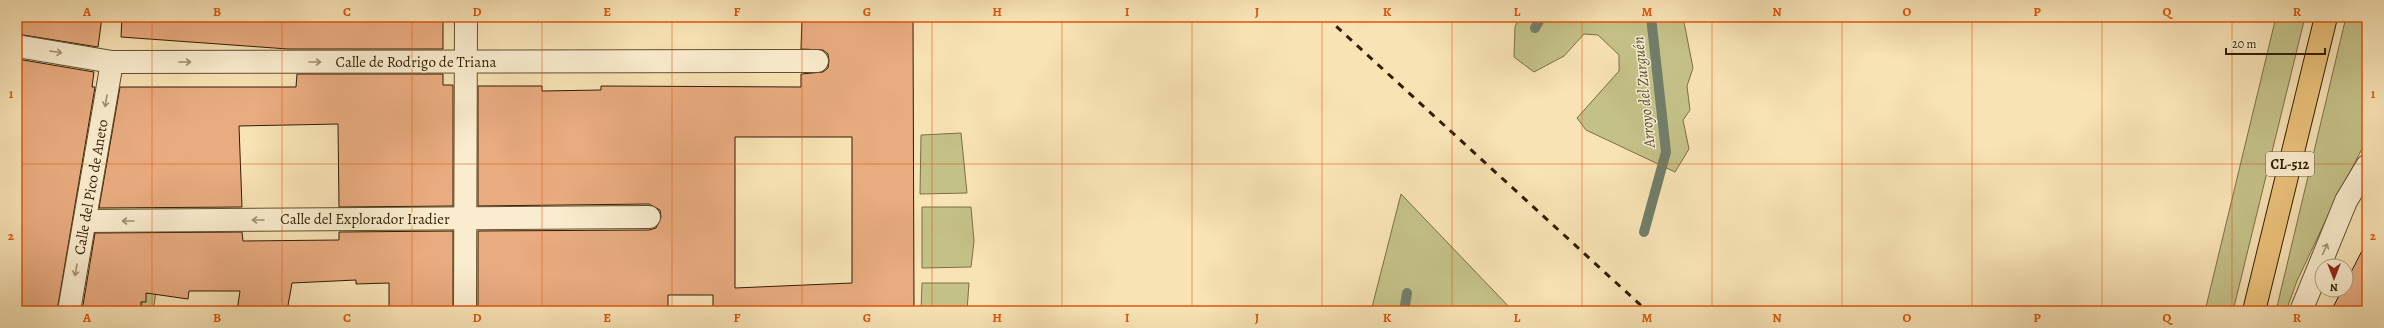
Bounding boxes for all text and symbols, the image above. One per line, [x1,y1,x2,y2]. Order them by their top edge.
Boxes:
text: A [82,3,92,20]
text: B [213,3,221,20]
text: C [343,3,351,20]
text: D [472,3,482,20]
text: E [603,3,611,20]
text: F [734,3,741,20]
text: G [863,3,871,20]
text: H [992,3,1002,20]
text: I [1125,3,1130,20]
text: J [1255,3,1259,20]
text: K [1383,3,1392,20]
text: L [1514,3,1521,20]
text: M [1642,3,1653,20]
text: N [1772,3,1782,20]
text: O [1903,3,1912,20]
text: P [2033,3,2041,20]
text: Q [2163,3,2174,20]
text: R [2293,3,2302,20]
scale bar [2226,30,2325,56]
water label: Arroyo del Zurguén [1627,35,1661,150]
text: 20 m [2232,36,2256,52]
one-way arrow [49,49,62,57]
street label: Calle de Rodrigo de Triana [336,52,496,72]
one-way arrow [178,58,191,66]
one-way arrow [308,58,321,66]
text: 1 [9,85,14,102]
text: 1 [2371,85,2376,102]
one-way arrow [101,94,109,107]
street label: Calle del Pico de Aneto [69,118,113,256]
road number: CL-512 [2266,152,2314,176]
street label: Calle del Explorador Iradier [280,209,450,229]
one-way arrow [252,216,265,224]
one-way arrow [122,217,135,225]
text: 2 [8,227,15,244]
text: 2 [2370,227,2377,244]
one-way arrow [2322,243,2329,255]
north arrow [2314,258,2354,298]
one-way arrow [72,263,80,276]
text: N [2330,280,2338,295]
text: A [82,309,92,326]
text: B [213,309,221,326]
text: C [343,309,351,326]
text: D [472,309,482,326]
text: E [603,309,611,326]
text: F [734,309,741,326]
text: G [863,309,871,326]
text: H [992,309,1002,326]
text: I [1125,309,1130,326]
text: J [1255,309,1259,326]
text: K [1383,309,1392,326]
text: L [1514,309,1521,326]
text: M [1642,309,1653,326]
text: N [1772,309,1782,326]
text: O [1903,309,1912,326]
text: P [2033,309,2041,326]
text: Q [2163,309,2174,326]
text: R [2293,309,2302,326]

